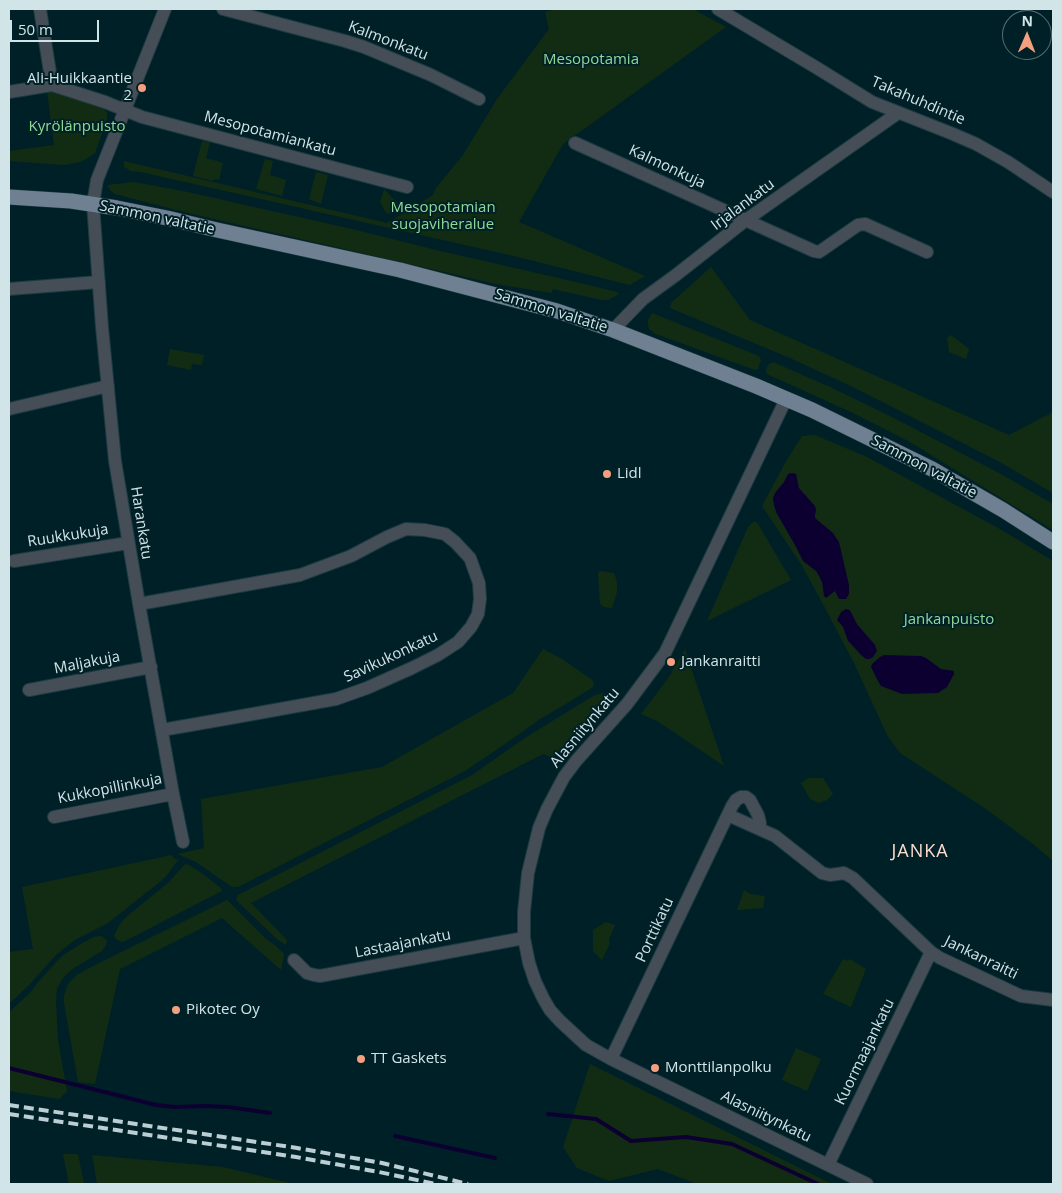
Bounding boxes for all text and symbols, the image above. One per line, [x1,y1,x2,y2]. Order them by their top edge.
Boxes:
scale bar [12,10,101,42]
north arrow [1002,10,1052,60]
text: N [1021,11,1033,30]
street label: Kalmonkatu [345,18,431,64]
text: 50 m [18,19,53,39]
park label: Mesopotamia [543,51,639,69]
place label: Ali-Huikkaantie 2 [27,70,132,105]
street label: Takahuhdintie [868,73,968,129]
marker: Ali-Huikkaantie 2 [136,82,148,94]
street label: Mesopotamiankatu [202,108,338,160]
park label: Kyrölänpuisto [29,118,125,136]
street label: Kalmonkuja [626,141,708,193]
street label: Irjalankatu [708,175,778,235]
street label: Sammon valtatie [98,197,216,239]
park label: Mesopotamian suojaviheralue [390,199,496,234]
street label: Sammon valtatie [492,285,610,337]
street label: Sammon valtatie [868,432,980,502]
place label: Lidl [617,465,642,483]
marker: Lidl [601,468,613,480]
street label: Harankatu [126,485,156,561]
street label: Ruukkukuja [26,521,110,551]
park label: Jankanpuisto [904,611,994,629]
street label: Savikukonkatu [341,627,441,687]
street label: Maljakuja [52,648,122,678]
place label: Jankanraitti [681,653,761,671]
marker: Jankanraitti [665,656,677,668]
street label: Alasniitynkatu [546,685,624,771]
street label: Kukkopillinkuja [56,770,164,808]
district label: JANKA [891,841,949,863]
street label: Porttikatu [632,895,678,965]
street label: Lastaajankatu [353,926,453,962]
street label: Jankanraitti [941,932,1021,984]
street label: Kuormaajankatu [831,996,899,1108]
place label: Pikotec Oy [186,1001,260,1019]
marker: Pikotec Oy [170,1004,182,1016]
place label: TT Gaskets [371,1050,447,1068]
marker: TT Gaskets [355,1053,367,1065]
place label: Monttilanpolku [665,1059,772,1077]
marker: Monttilanpolku [649,1062,661,1074]
street label: Alasniitynkatu [718,1087,814,1147]

